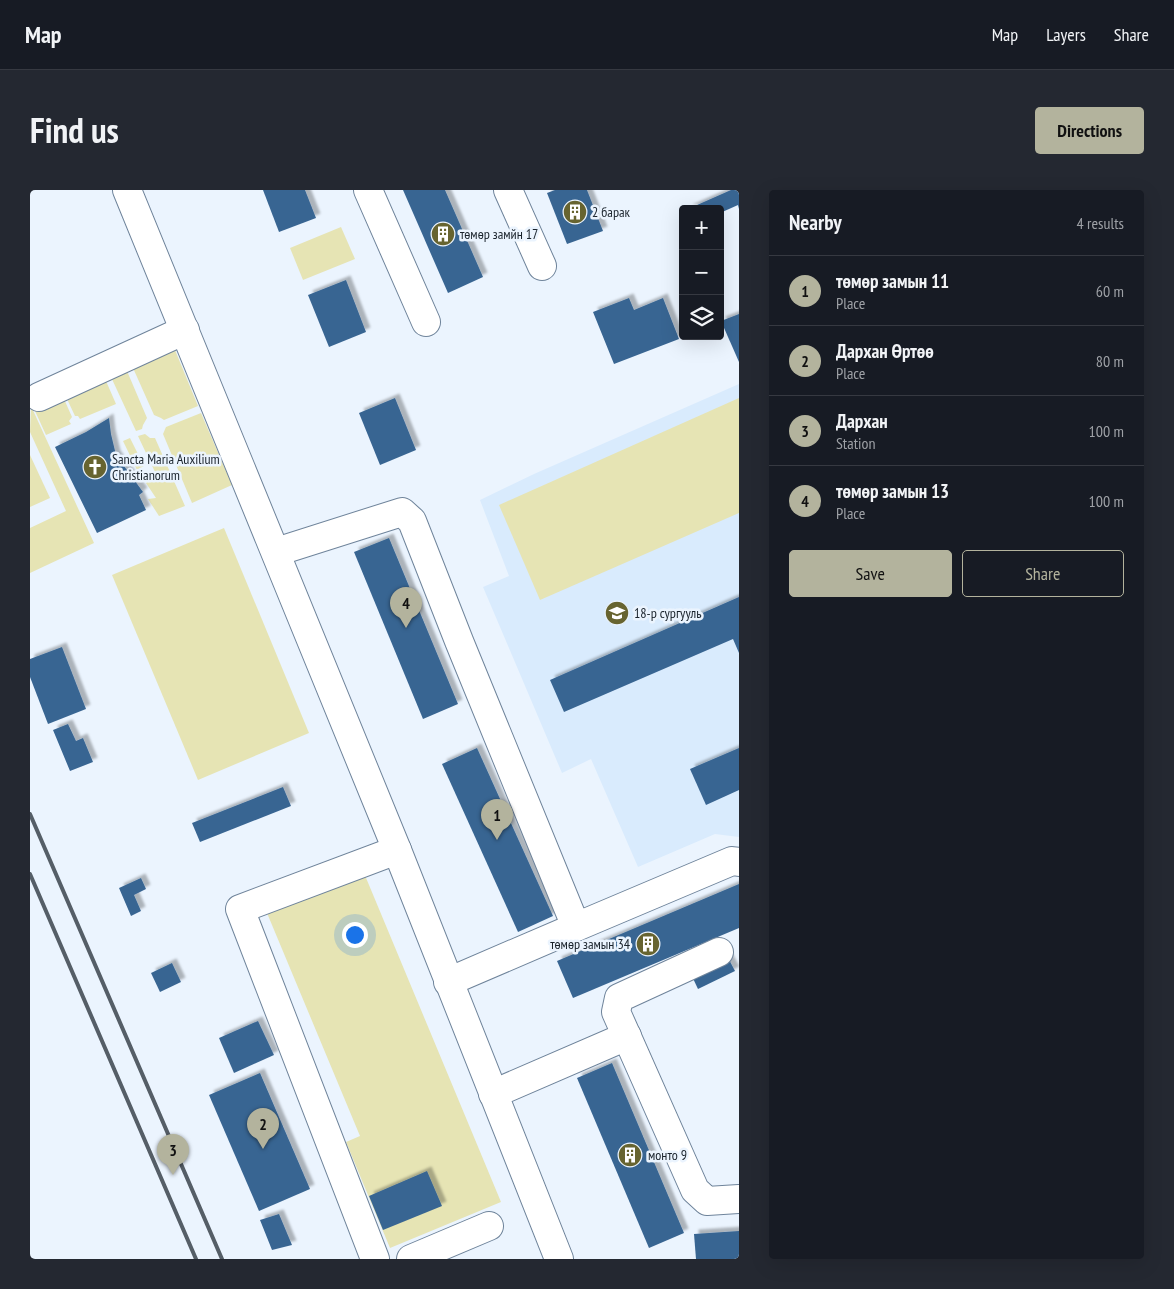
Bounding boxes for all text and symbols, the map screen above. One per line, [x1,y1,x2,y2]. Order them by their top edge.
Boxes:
text: Map [25,19,62,50]
text: Map [992,23,1018,46]
text: Layers [1046,23,1086,46]
text: Share [1114,23,1149,46]
text: Find us [30,107,119,153]
button: Directions [1035,107,1144,154]
building icon: 2 барак [562,199,588,225]
place label: 2 барак [592,203,631,221]
map controls [679,205,724,340]
button: + [679,205,724,250]
text: Nearby [789,209,842,236]
text: 4 results [1077,213,1124,233]
building icon: төмөр замйн 17 [430,221,456,247]
place label: төмөр замйн 17 [460,225,538,243]
button: − [679,250,724,295]
text: төмөр замын 11 [836,269,949,293]
text: 1 [801,281,809,301]
text: 60 m [1096,281,1124,301]
text: Place [836,293,865,313]
button: layers [679,295,724,340]
text: Дархан Өртөө [836,339,934,363]
text: 2 [801,351,809,371]
text: 80 m [1096,351,1124,371]
text: Place [836,363,865,383]
text: Дархан [836,409,888,433]
text: 3 [801,421,809,441]
text: 100 m [1089,421,1124,441]
text: Station [836,433,875,453]
place label: Sancta Maria Auxilium Christianorum [112,450,220,484]
church icon: Sancta Maria Auxilium Christianorum [82,454,108,480]
text: төмөр замын 13 [836,479,949,503]
text: 4 [801,491,809,511]
text: 100 m [1089,491,1124,511]
text: Place [836,503,865,523]
button: Save [789,550,952,597]
button: Share [962,550,1124,597]
pin: 4 [390,587,422,628]
school or university icon: 18-р сургууль [604,600,630,626]
place label: 18-р сургууль [634,604,701,622]
pin: 1 [481,799,513,840]
your location [342,922,368,948]
building icon: төмөр замын 34 [635,931,661,957]
place label: төмөр замын 34 [550,935,631,953]
pin: 2 [247,1108,279,1149]
pin: 3 [157,1134,189,1175]
building icon: монто 9 [617,1142,643,1168]
place label: монто 9 [648,1146,687,1164]

